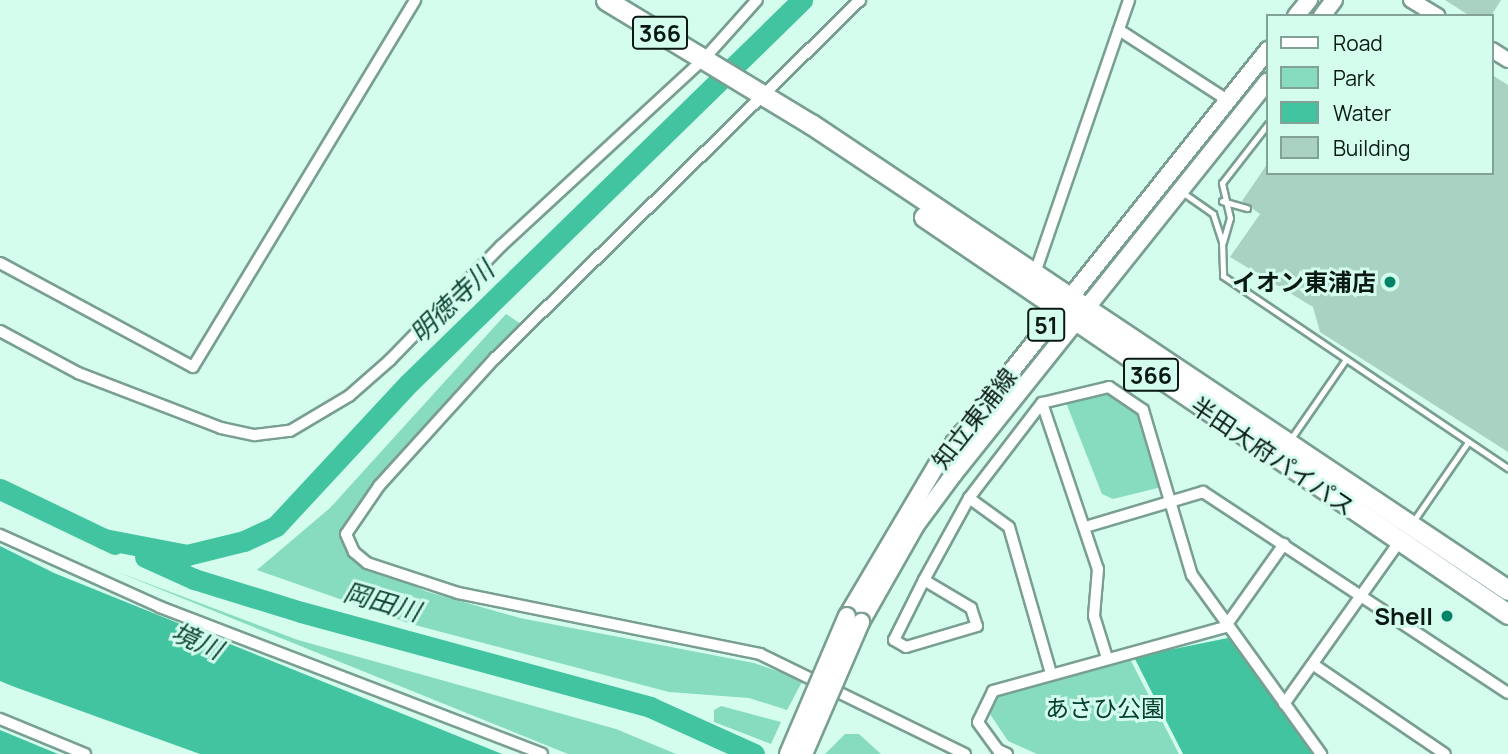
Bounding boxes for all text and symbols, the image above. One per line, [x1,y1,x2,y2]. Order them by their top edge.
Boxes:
road number: 366 [632,14,688,52]
legend [1266,14,1494,175]
text: Road [1333,29,1383,57]
text: Park [1333,64,1375,92]
text: Water [1333,99,1391,127]
text: Building [1333,134,1410,162]
water label: 明徳寺川 [404,255,500,349]
place label: イオン東浦店 [1232,268,1376,296]
marker: イオン東浦店 [1382,274,1398,290]
road number: 51 [1027,306,1065,344]
road number: 366 [1123,356,1179,394]
street label: 知立東浦線 [926,362,1022,474]
street label: 半田大府パイパス [1185,390,1361,522]
water label: 岡田川 [340,576,424,628]
place label: Shell [1374,602,1433,630]
marker: Shell [1439,608,1455,624]
water label: 境川 [167,616,227,666]
park label: あさひ公園 [1045,694,1165,722]

